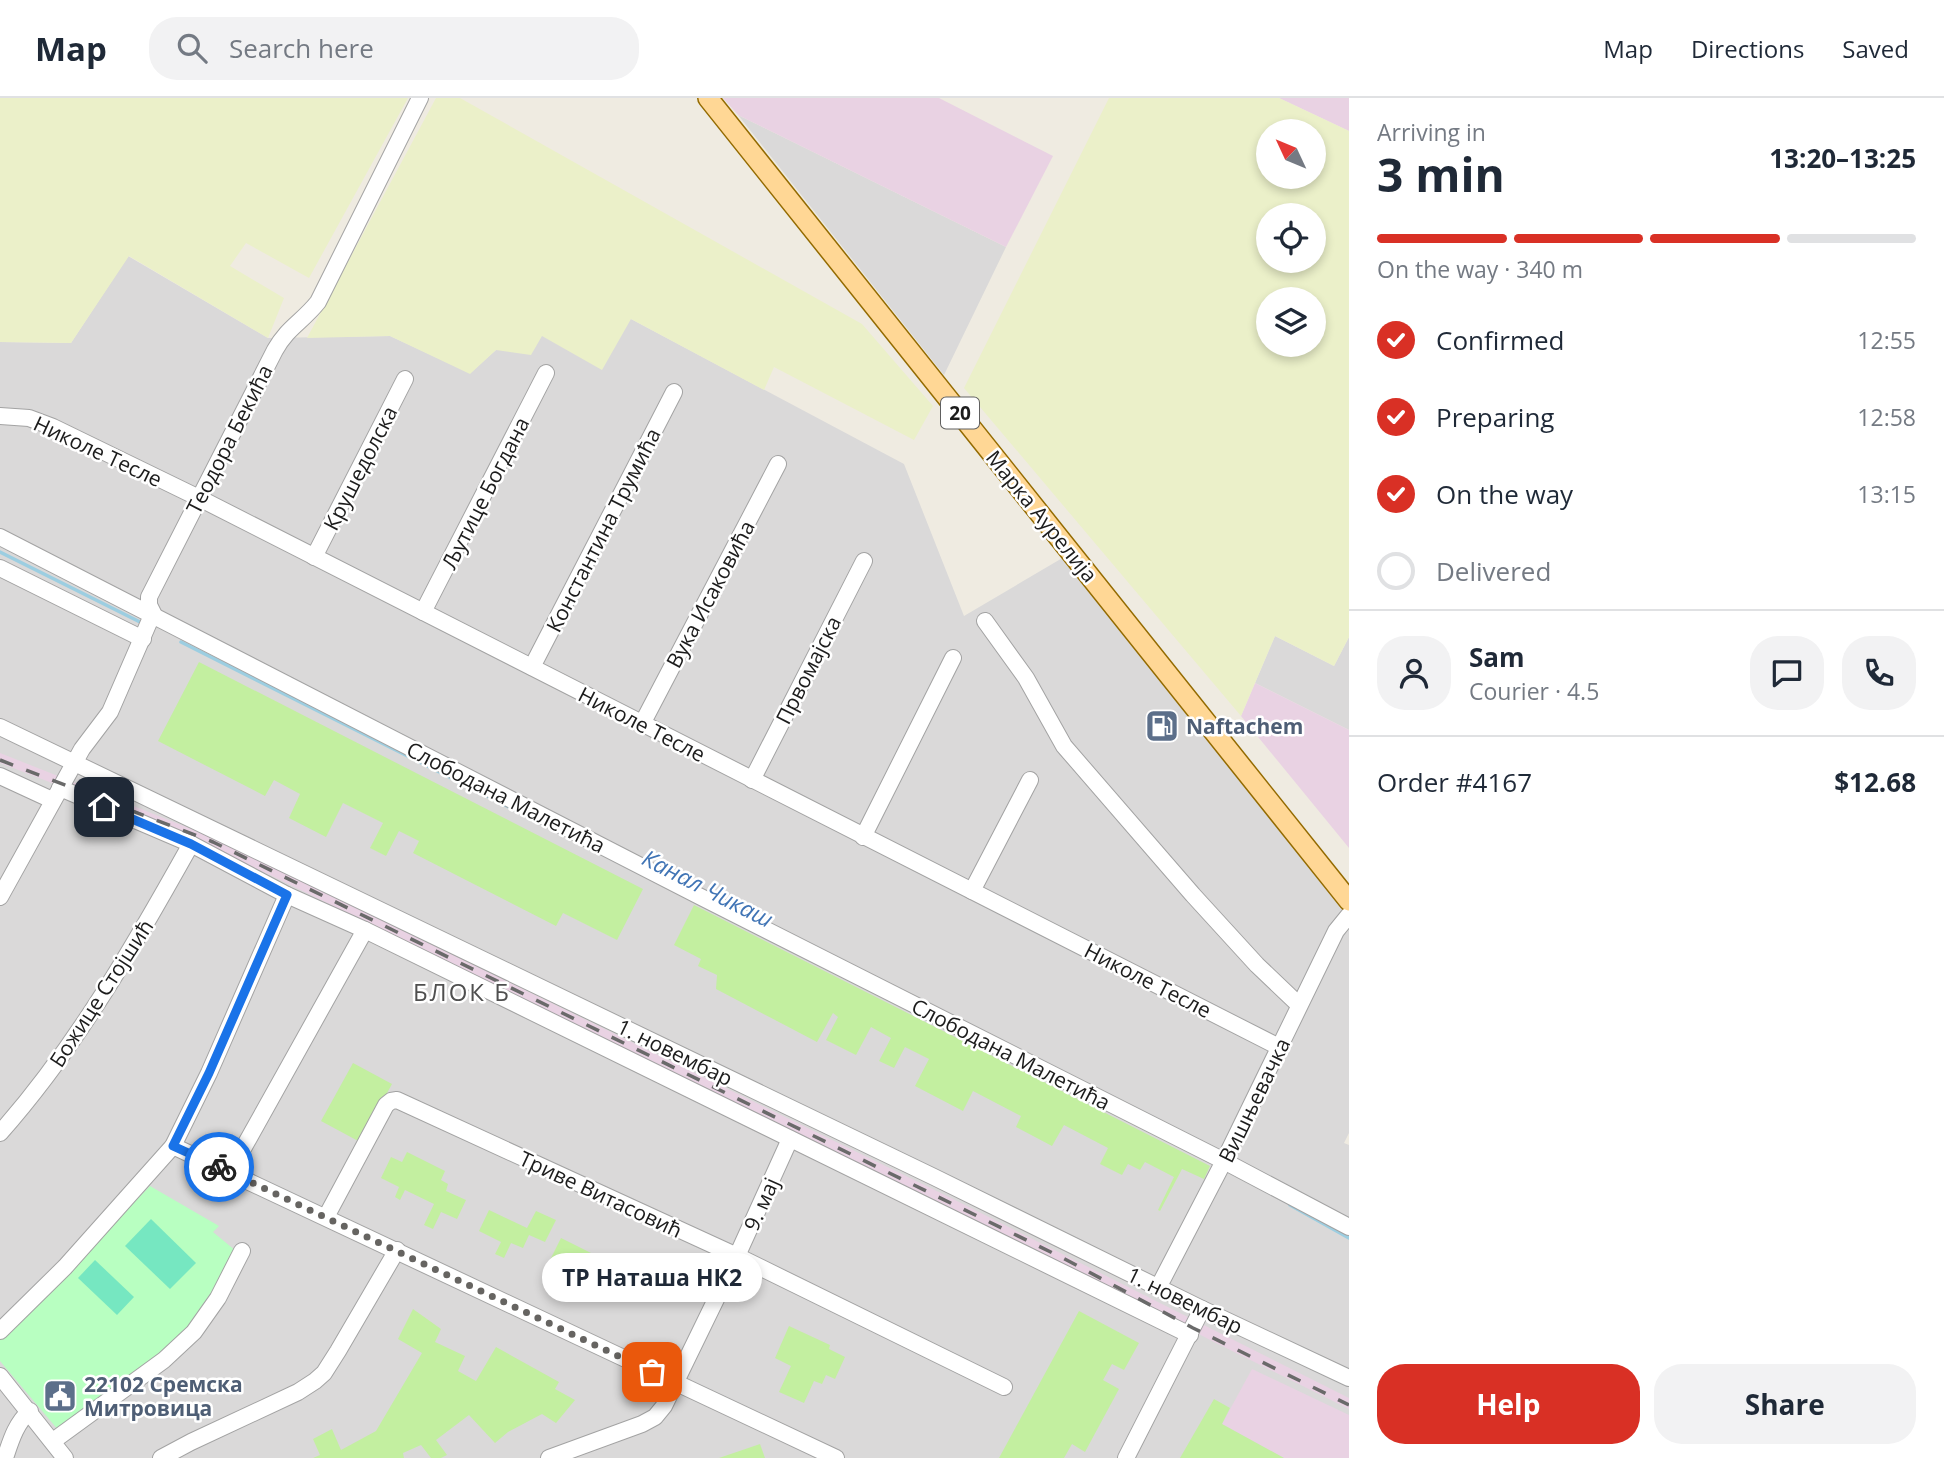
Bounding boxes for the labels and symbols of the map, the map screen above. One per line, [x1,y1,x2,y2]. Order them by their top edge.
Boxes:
north arrow [1256,119,1326,189]
street label: Теодора Бекића [179,360,279,518]
road number: 20 [941,398,979,428]
street label: Крушедолска [317,401,403,535]
street label: Николе Тесле [29,409,167,493]
street label: Љутице Богдана [435,412,535,574]
street label: Константина Трумића [539,423,667,637]
street label: Марка Аурелија [980,444,1104,588]
street label: Вука Исаковића [659,515,761,673]
street label: Првомајска [769,611,847,729]
street label: Николе Тесле [574,680,710,768]
fuel station icon: Naftachem [1143,707,1181,745]
place label: Naftachem [1186,712,1303,740]
street label: Слободана Малетића [402,735,610,859]
pin [74,777,134,837]
water label: Канал Чикаш [637,841,779,935]
street label: Божице Стојшић [43,914,159,1072]
street label: Николе Тесле [1080,936,1216,1024]
district label: БЛОК Б [413,975,511,1008]
street label: Слободана Малетића [907,992,1115,1116]
street label: 1. новембар [613,1012,737,1092]
street label: Вишњевачка [1212,1033,1296,1167]
courier [184,1132,254,1202]
street label: Триве Витасовић [515,1144,687,1244]
street label: 9. мај [737,1173,785,1235]
callout: ТР Наташа НК2 [542,1253,762,1302]
street label: 1. новембар [1123,1260,1247,1340]
pin [622,1342,682,1402]
place label: 22102 Сремска Митровица [84,1370,243,1422]
public building icon: 22102 Сремска Митровица [41,1377,79,1415]

